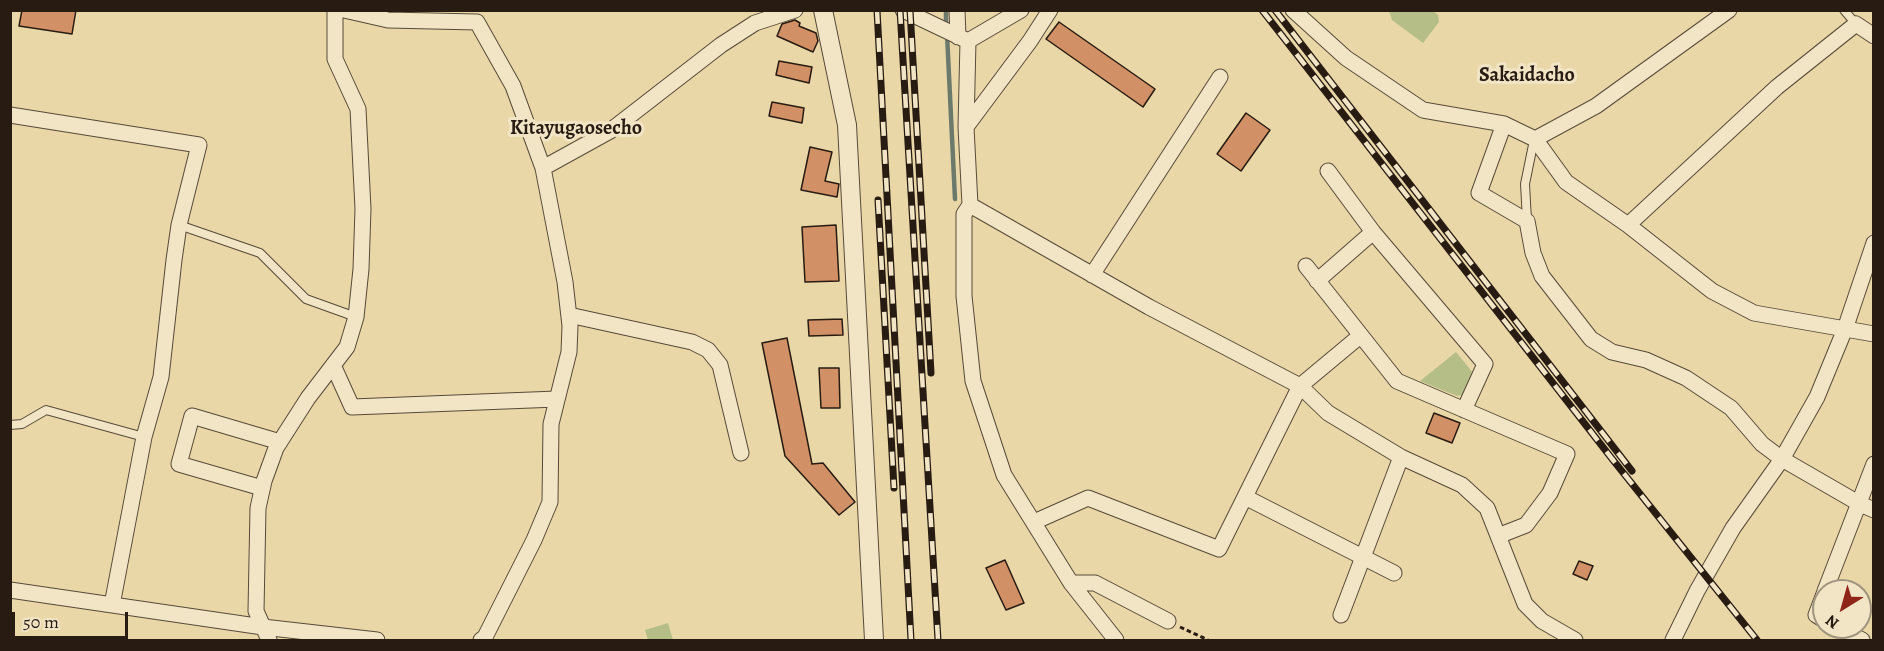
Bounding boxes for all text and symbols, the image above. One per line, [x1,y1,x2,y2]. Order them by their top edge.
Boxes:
district label: Sakaidacho [1479,64,1575,88]
district label: Kitayugaosecho [510,117,642,141]
north arrow [1812,579,1872,639]
scale bar [15,600,130,638]
text: N [1821,609,1844,634]
text: 50 m [23,610,59,634]

